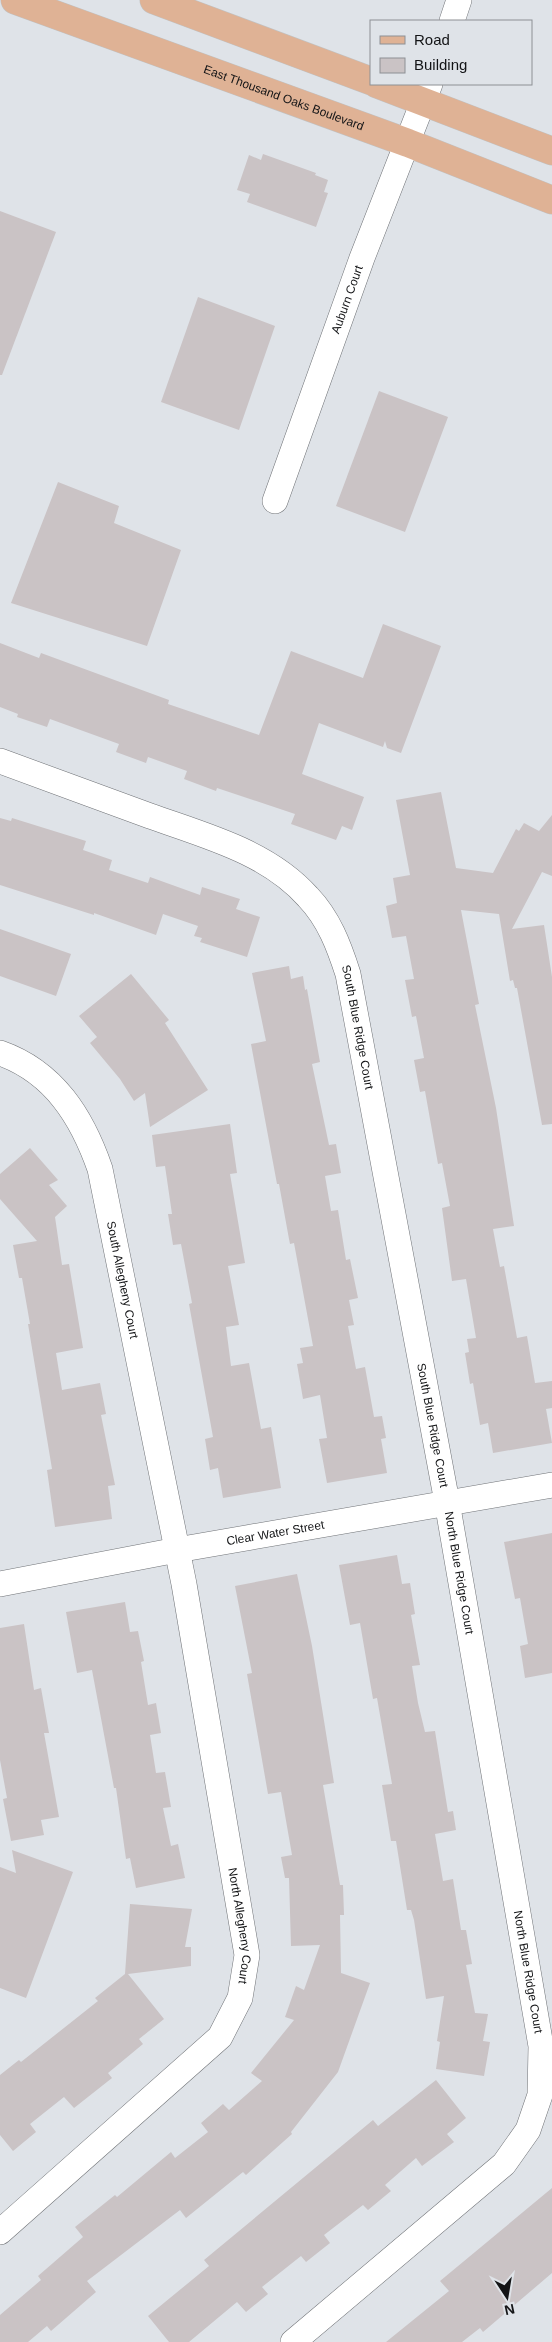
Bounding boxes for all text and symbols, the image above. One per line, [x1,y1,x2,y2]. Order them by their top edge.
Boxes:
legend [370,20,532,85]
text: Road [414,31,450,48]
text: Building [414,56,467,73]
street label: East Thousand Oaks Boulevard [202,62,366,133]
street label: Auburn Court [328,263,366,336]
street label: South Blue Ridge Court [339,963,377,1091]
street label: South Allegheny Court [104,1220,141,1341]
street label: South Blue Ridge Court [414,1362,451,1489]
street label: North Blue Ridge Court [442,1510,477,1636]
street label: Clear Water Street [225,1517,326,1548]
street label: North Allegheny Court [225,1867,254,1986]
street label: North Blue Ridge Court [511,1910,546,2035]
north arrow [482,2272,532,2322]
text: N [503,2301,516,2319]

